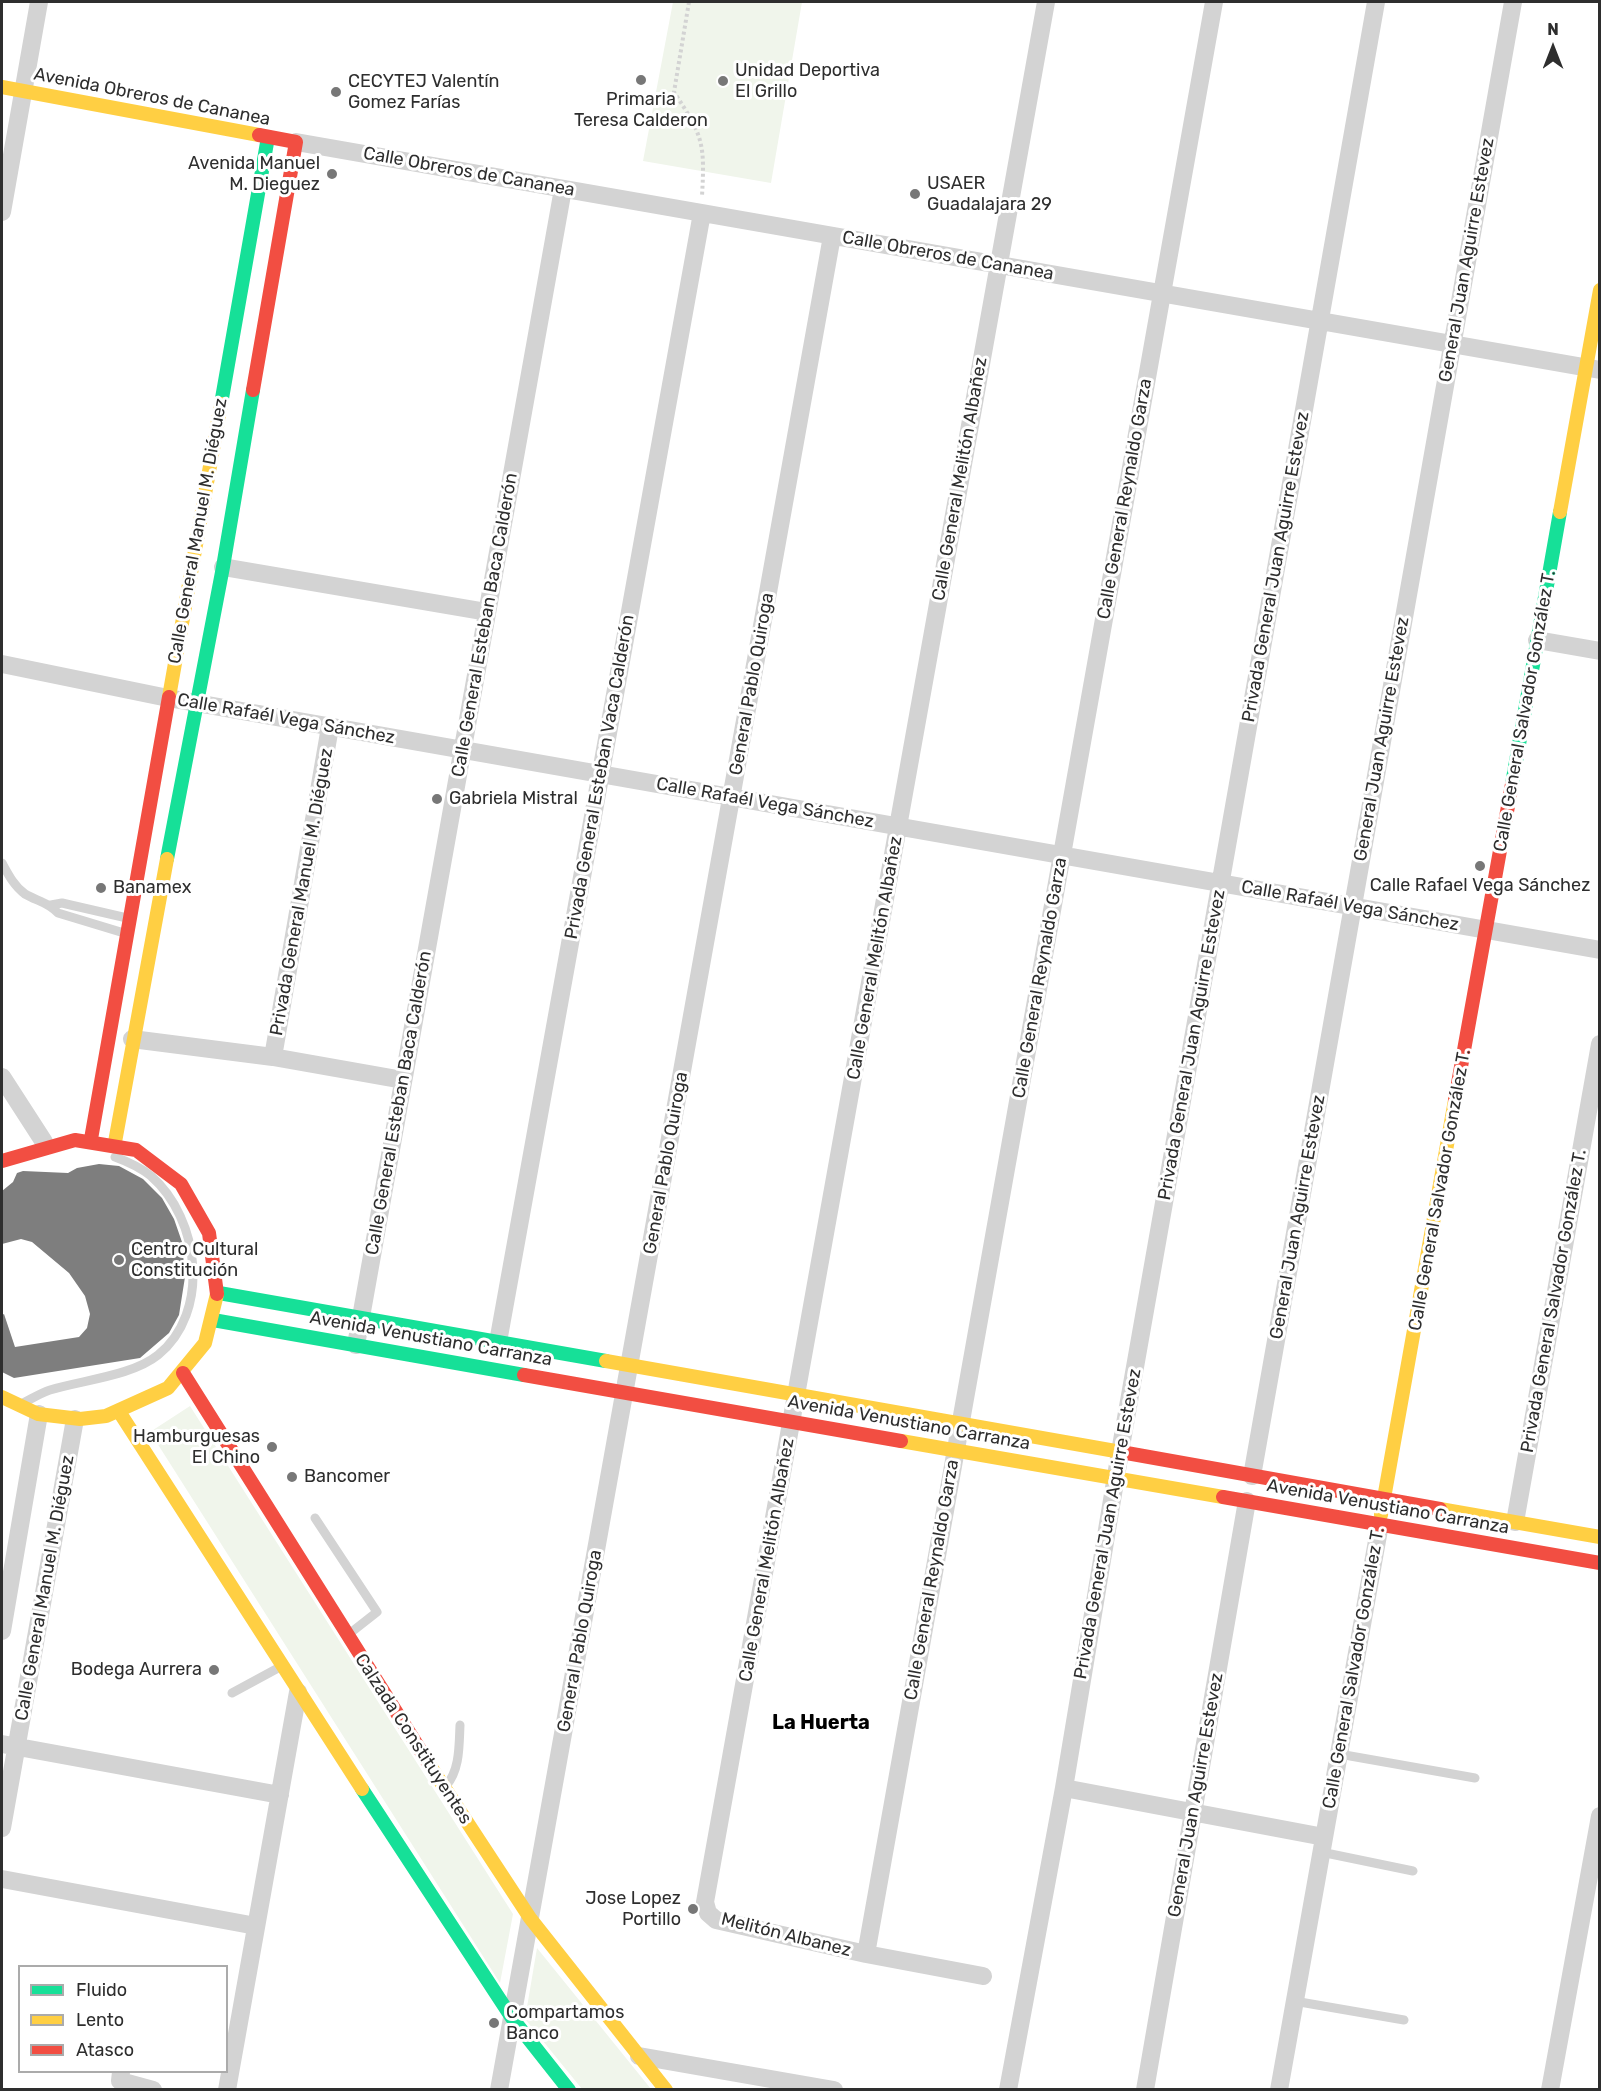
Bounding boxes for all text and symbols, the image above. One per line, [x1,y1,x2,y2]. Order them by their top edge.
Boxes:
north arrow [1523,18,1583,78]
text: N [1547,20,1559,39]
place label: Unidad Deportiva El Grillo [735,60,880,103]
street label: Avenida Obreros de Cananea [32,63,272,131]
place label: CECYTEJ Valentín Gomez Farías [348,71,499,113]
marker: Primaria Teresa Calderon [634,73,648,87]
marker: Unidad Deportiva El Grillo [716,74,730,88]
marker: CECYTEJ Valentín Gomez Farías [329,85,343,99]
place label: Primaria Teresa Calderon [574,89,708,132]
street label: General Juan Aguirre Estevez [1435,136,1499,384]
street label: Calle Obreros de Cananea [362,143,576,201]
place label: Avenida Manuel M. Dieguez [188,153,320,195]
marker: Avenida Manuel M. Dieguez [325,167,339,181]
place label: USAER Guadalajara 29 [927,173,1052,216]
marker: USAER Guadalajara 29 [908,187,922,201]
street label: Calle Obreros de Cananea [841,227,1055,285]
street label: Calle General Melitón Albañez [928,356,992,602]
street label: Calle General Reynaldo Garza [1093,377,1157,621]
street label: Calle General Manuel M. Diéguez [164,396,232,666]
street label: Privada General Juan Aguirre Estevez [1238,410,1314,724]
street label: Calle General Esteban Baca Calderón [448,471,522,779]
street label: Calle General Salvador González T. [1490,568,1560,854]
street label: General Pablo Quiroga [725,591,779,777]
street label: Privada General Esteban Vaca Calderón [561,613,639,941]
street label: General Juan Aguirre Estevez [1350,615,1414,863]
street label: Calle Rafaél Vega Sánchez [176,689,396,749]
street label: Privada General Manuel M. Diéguez [266,746,338,1038]
street label: Calle Rafaél Vega Sánchez [655,773,875,833]
place label: Gabriela Mistral [449,788,578,810]
marker: Gabriela Mistral [430,792,444,806]
street label: Calle General Melitón Albañez [843,835,907,1081]
street label: Calle General Reynaldo Garza [1008,856,1072,1100]
marker: Calle Rafael Vega Sánchez [1473,859,1487,873]
place label: Calle Rafael Vega Sánchez [1370,875,1590,897]
street label: Calle Rafaél Vega Sánchez [1240,876,1460,936]
place label: Banamex [113,877,191,899]
marker: Banamex [94,881,108,895]
street label: Privada General Juan Aguirre Estevez [1154,888,1230,1202]
street label: Calle General Esteban Baca Calderón [362,949,436,1257]
street label: Calle General Salvador González T. [1405,1047,1475,1333]
street label: General Pablo Quiroga [639,1070,693,1256]
street label: General Juan Aguirre Estevez [1266,1093,1330,1341]
street label: Privada General Salvador González T. [1517,1148,1591,1454]
place label: Centro Cultural Constitución [131,1239,258,1282]
marker: Centro Cultural Constitución [112,1253,126,1267]
street label: Avenida Venustiano Carranza [308,1307,554,1371]
street label: Privada General Juan Aguirre Estevez [1070,1367,1146,1681]
street label: Avenida Venustiano Carranza [786,1391,1032,1455]
place label: Hamburguesas El Chino [133,1426,260,1468]
street label: Calle General Melitón Albañez [735,1437,799,1683]
marker: Hamburguesas El Chino [265,1440,279,1454]
street label: Calle General Manuel M. Diéguez [11,1453,79,1723]
street label: Calle General Reynaldo Garza [900,1458,964,1702]
place label: Bancomer [304,1466,390,1488]
marker: Bancomer [285,1470,299,1484]
street label: Avenida Venustiano Carranza [1265,1475,1511,1539]
street label: Calle General Salvador González T. [1319,1525,1389,1811]
street label: General Pablo Quiroga [553,1548,607,1734]
street label: Calzada Constituyentes [350,1650,476,1828]
place label: Bodega Aurrera [71,1659,202,1681]
marker: Bodega Aurrera [207,1663,221,1677]
street label: General Juan Aguirre Estevez [1164,1671,1228,1919]
district label: La Huerta [772,1711,870,1735]
place label: Jose Lopez Portillo [585,1888,681,1930]
marker: Jose Lopez Portillo [686,1902,700,1916]
street label: Melitón Albanez [719,1908,853,1962]
legend [18,1965,228,2073]
text: Fluido [76,1979,127,2001]
place label: Compartamos Banco [506,2002,624,2044]
text: Lento [76,2009,124,2031]
marker: Compartamos Banco [487,2016,501,2030]
text: Atasco [76,2039,134,2061]

